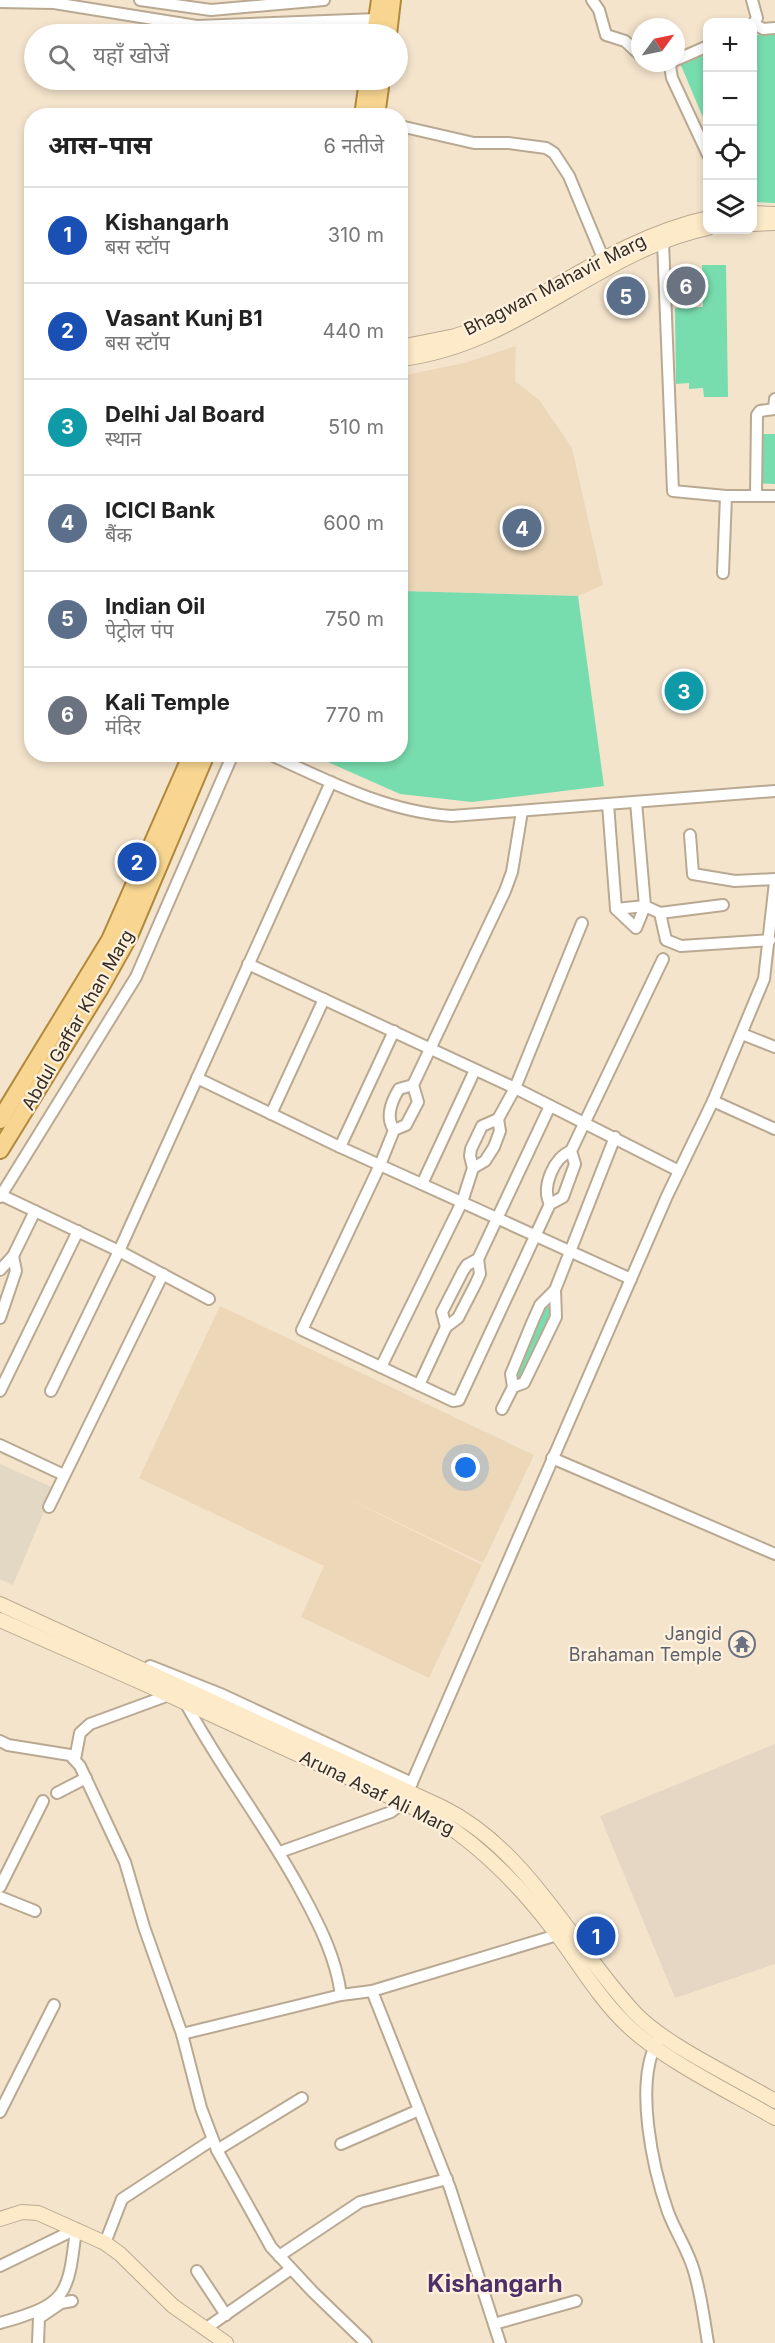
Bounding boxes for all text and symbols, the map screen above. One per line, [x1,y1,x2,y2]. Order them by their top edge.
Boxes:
north arrow [631,18,685,72]
map controls [703,18,757,234]
button: + [703,18,757,72]
search box [24,24,408,90]
icon: search [45,41,78,74]
text: यहाँ खोजें [93,42,169,68]
button: − [703,72,757,126]
button: locate [703,126,757,180]
text: आस-पास [48,129,152,160]
text: 6 नतीजे [323,134,384,158]
button: layers [703,180,757,234]
text: Kishangarh [105,209,229,235]
text: 1 [63,223,72,247]
text: 310 m [328,223,384,247]
street label: Bhagwan Mahavir Marg [460,230,649,340]
text: बस स्टॉप [105,235,170,259]
pin: 6 [666,264,706,308]
pin: 5 [606,274,646,318]
text: Vasant Kunj B1 [105,305,263,331]
text: 2 [61,319,74,343]
text: 440 m [322,319,384,343]
text: बस स्टॉप [105,331,170,355]
text: Delhi Jal Board [105,401,265,427]
text: 3 [61,415,74,439]
text: 510 m [328,415,384,439]
text: स्थान [105,427,141,451]
text: ICICI Bank [105,497,215,523]
pin: 4 [502,506,542,550]
text: 4 [61,511,74,535]
text: 600 m [323,511,384,535]
text: बैंक [105,523,132,547]
text: Indian Oil [105,593,205,619]
text: 5 [61,607,74,631]
text: 750 m [325,607,384,631]
text: पेट्रोल पंप [105,619,174,643]
pin: 3 [664,668,704,714]
text: Kali Temple [105,689,230,715]
text: 6 [61,703,74,727]
text: 770 m [326,703,384,727]
text: मंदिर [105,715,141,739]
pin: 2 [118,840,156,884]
street label: Abdul Gaffar Khan Marg [17,926,138,1114]
your location [451,1453,480,1482]
place label: Jangid Brahaman Temple [569,1623,722,1665]
temple icon: Jangid Brahaman Temple [727,1629,757,1659]
street label: Aruna Asaf Ali Marg [296,1746,458,1839]
pin: 1 [576,1914,616,1958]
district label: Kishangarh [427,2269,563,2298]

